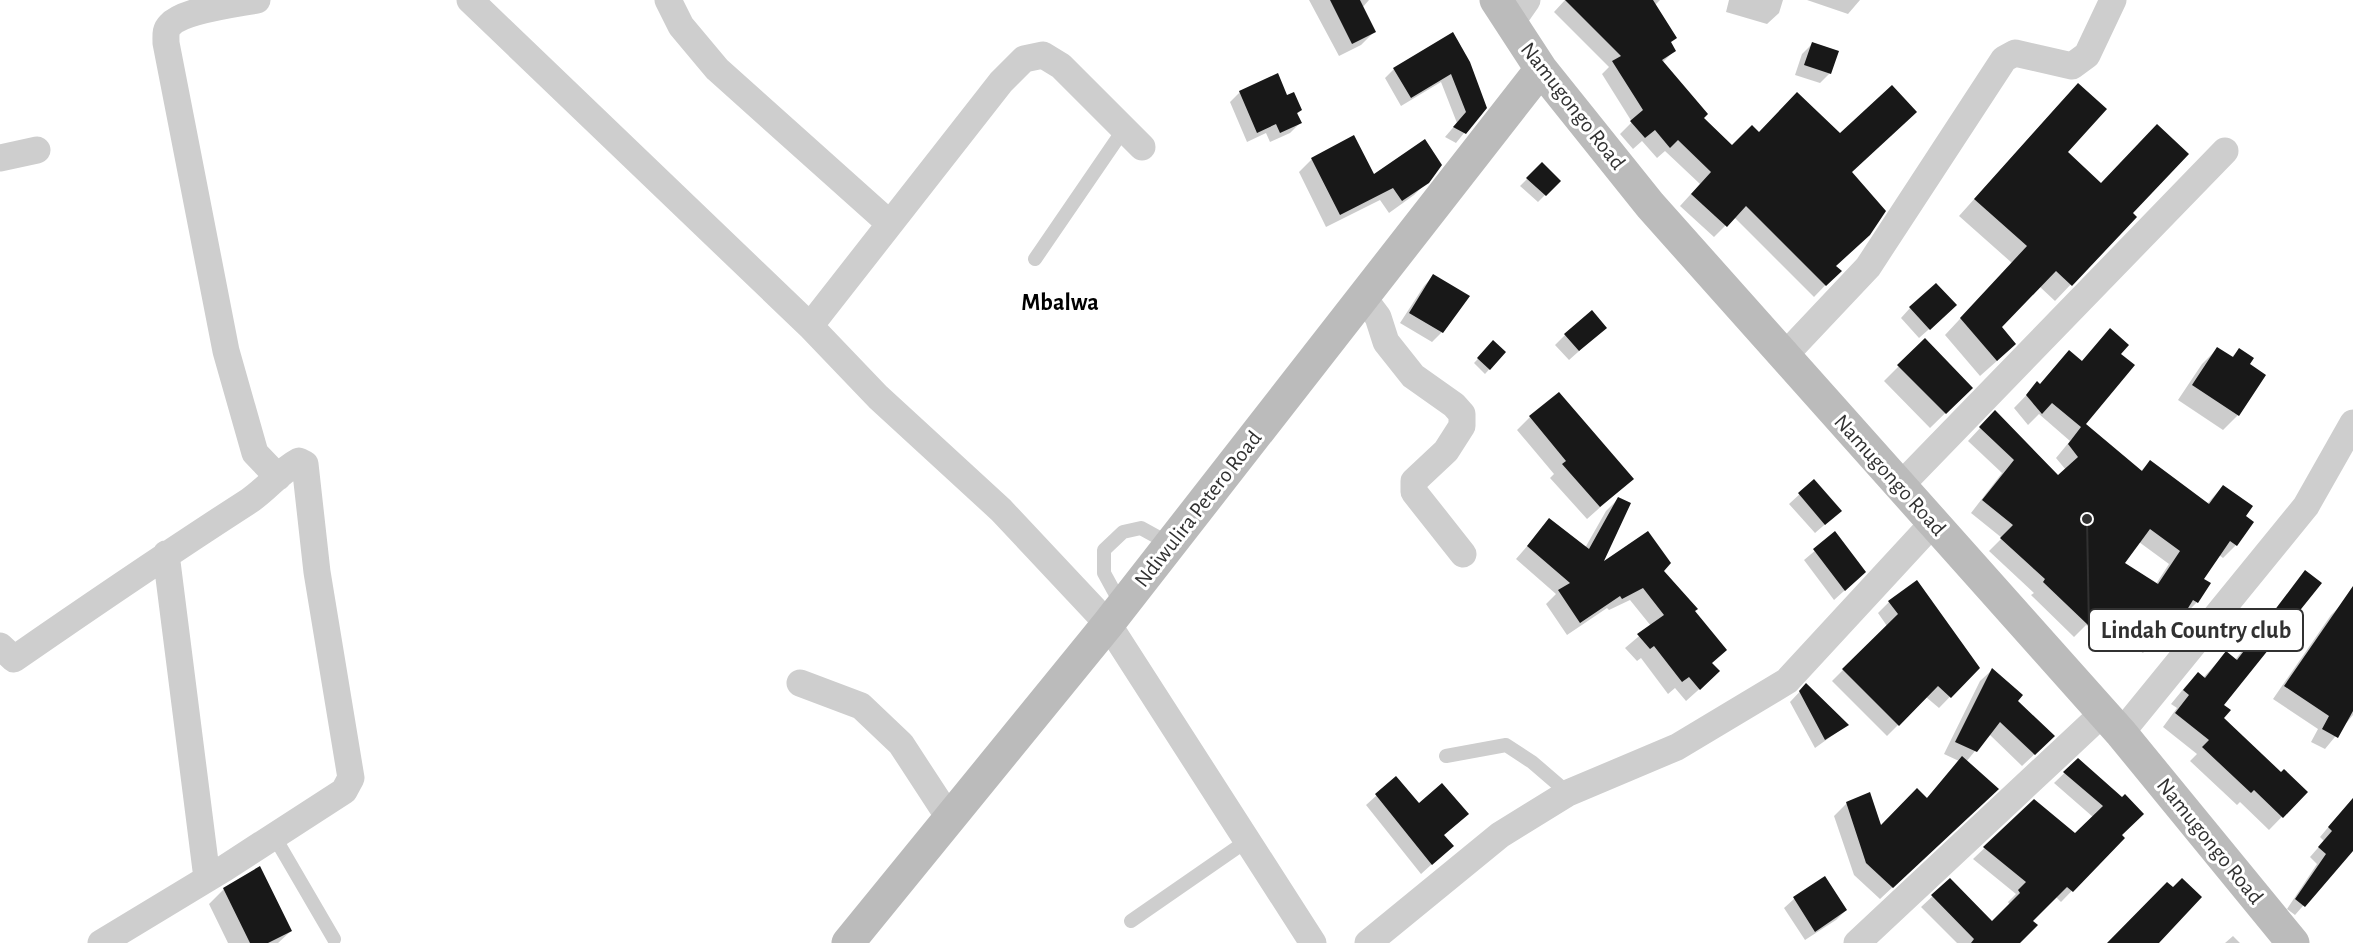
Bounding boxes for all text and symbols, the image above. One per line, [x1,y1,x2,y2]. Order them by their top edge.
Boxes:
street label: Namugongo Road [1517,38,1629,174]
district label: Mbalwa [1021,291,1099,315]
street label: Namugongo Road [1830,410,1950,540]
street label: Ndiwulira Petero Road [1130,427,1266,591]
callout: Lindah Country club [2089,609,2303,651]
text: Lindah Country club [2101,619,2291,643]
street label: Namugongo Road [2153,774,2267,908]

